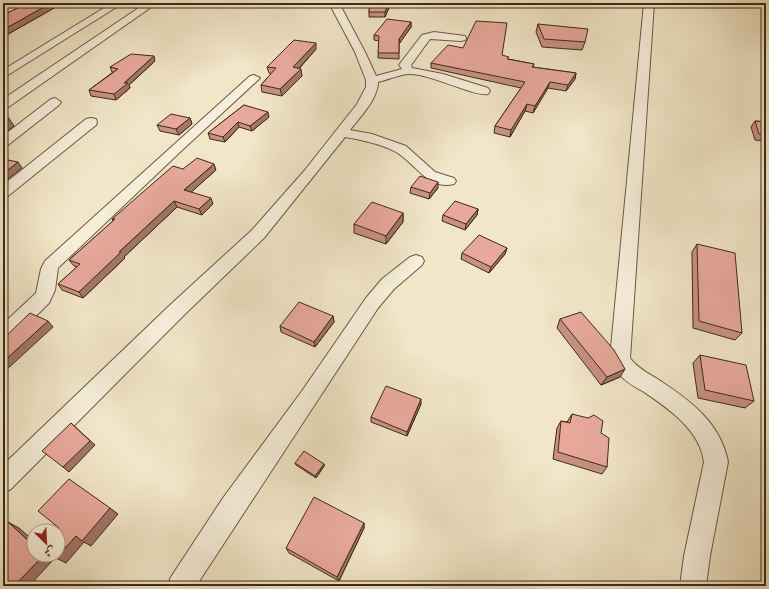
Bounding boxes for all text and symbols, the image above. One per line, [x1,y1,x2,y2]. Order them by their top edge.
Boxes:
north arrow [26,523,66,563]
text: ش [42,543,58,562]

